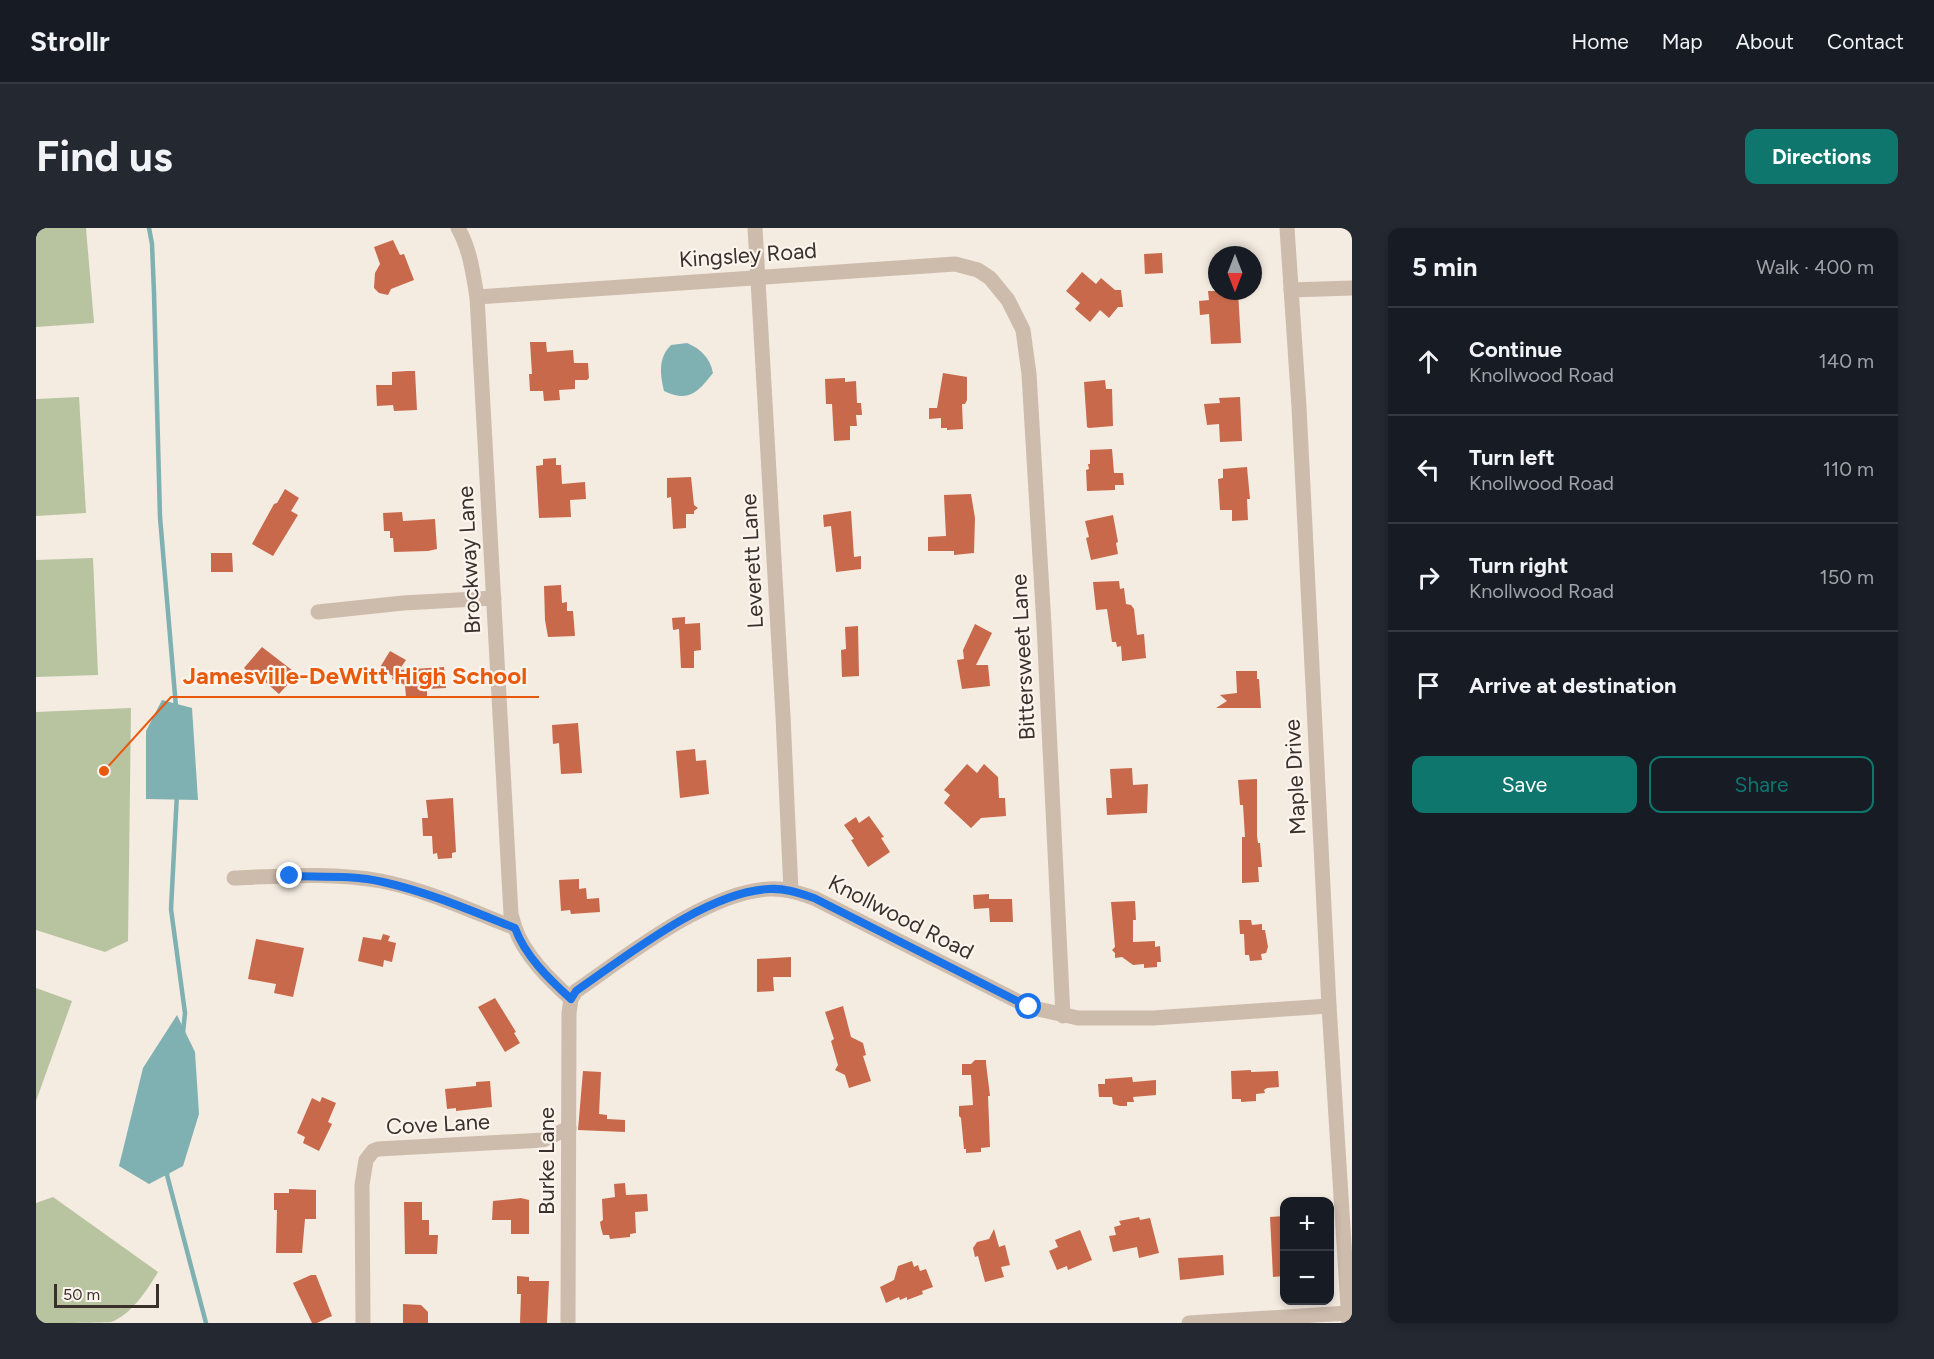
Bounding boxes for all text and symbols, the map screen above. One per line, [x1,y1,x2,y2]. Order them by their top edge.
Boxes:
text: Strollr [30,24,110,58]
text: Home [1572,29,1629,54]
text: Map [1662,29,1703,54]
text: About [1736,29,1794,54]
text: Contact [1827,29,1904,54]
button: Directions [1745,129,1898,184]
text: Find us [36,131,173,182]
street label: Kingsley Road [678,237,818,273]
north arrow [1208,246,1262,300]
text: 5 min [1412,251,1478,283]
text: Walk · 400 m [1756,255,1874,279]
text: Continue [1469,336,1562,363]
icon: ahead [1412,345,1445,378]
text: 140 m [1819,349,1874,373]
text: Knollwood Road [1469,363,1614,387]
text: Turn left [1469,444,1555,471]
icon: left [1412,453,1445,486]
text: 110 m [1823,457,1874,481]
text: Knollwood Road [1469,471,1614,495]
street label: Brockway Lane [452,485,486,635]
street label: Leverett Lane [735,493,769,629]
text: Turn right [1469,552,1568,579]
icon: right [1412,561,1445,594]
text: 150 m [1819,565,1874,589]
street label: Bittersweet Lane [1005,573,1041,741]
text: Knollwood Road [1469,579,1614,603]
callout: Jamesville-DeWitt High School [171,655,539,697]
text: Jamesville-DeWitt High School [183,661,527,690]
icon: arrive [1412,669,1445,702]
text: Arrive at destination [1469,672,1677,699]
street label: Maple Drive [1278,718,1312,836]
button: Save [1412,756,1637,813]
button: Share [1649,756,1874,813]
route end [276,862,302,888]
street label: Knollwood Road [824,869,978,965]
route start [1015,993,1041,1019]
street label: Burke Lane [533,1107,560,1215]
street label: Cove Lane [385,1108,491,1140]
map controls [1280,1197,1334,1305]
button: + [1280,1197,1334,1251]
button: − [1280,1251,1334,1305]
scale bar [54,1281,159,1308]
text: 50 m [63,1285,100,1304]

